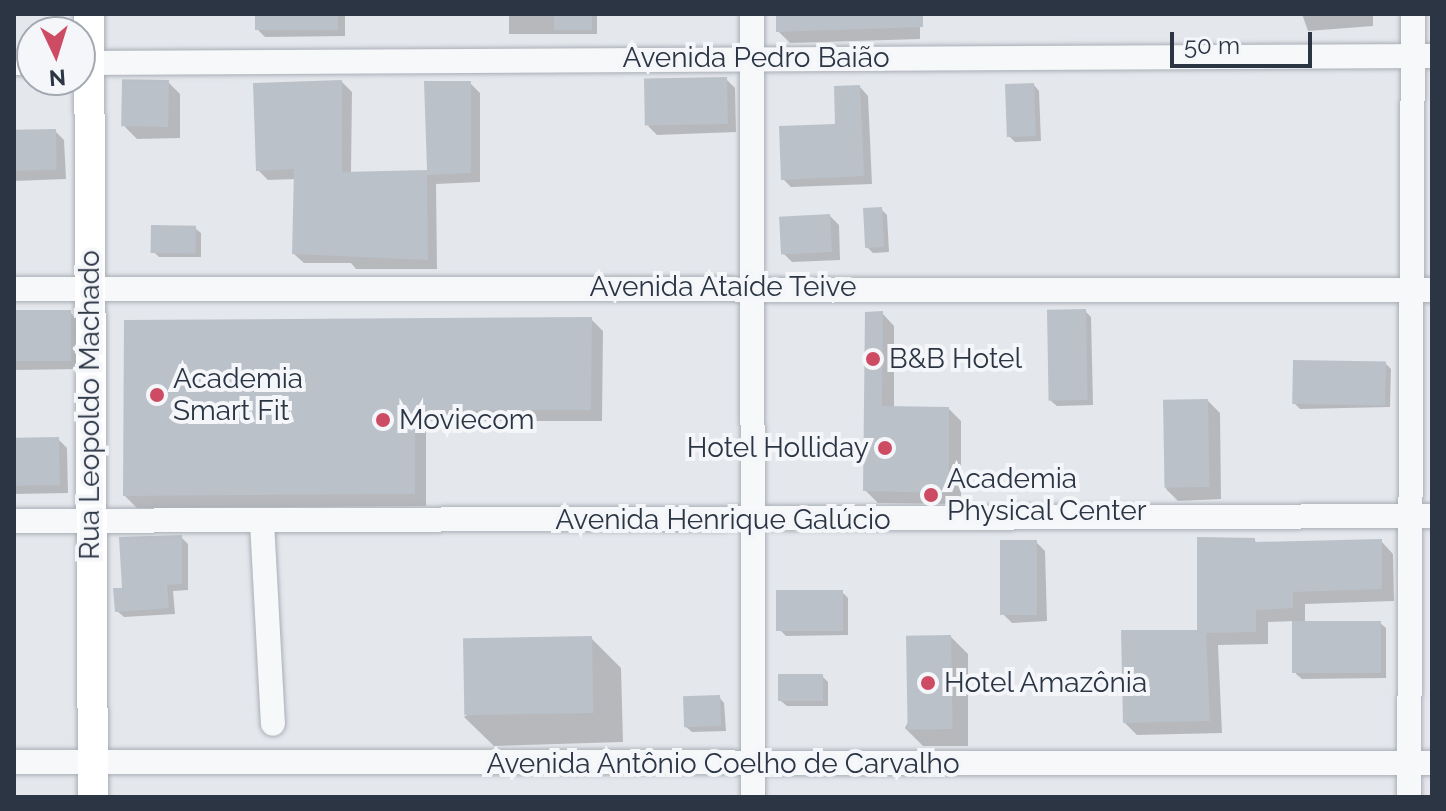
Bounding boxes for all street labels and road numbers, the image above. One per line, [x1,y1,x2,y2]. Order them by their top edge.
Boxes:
street label: Avenida Pedro Baião [622,41,890,75]
street label: Rua Leopoldo Machado [73,250,107,560]
street label: Avenida Ataíde Teive [589,270,857,304]
street label: Avenida Henrique Galúcio [555,503,891,537]
street label: Avenida Antônio Coelho de Carvalho [486,747,960,781]

